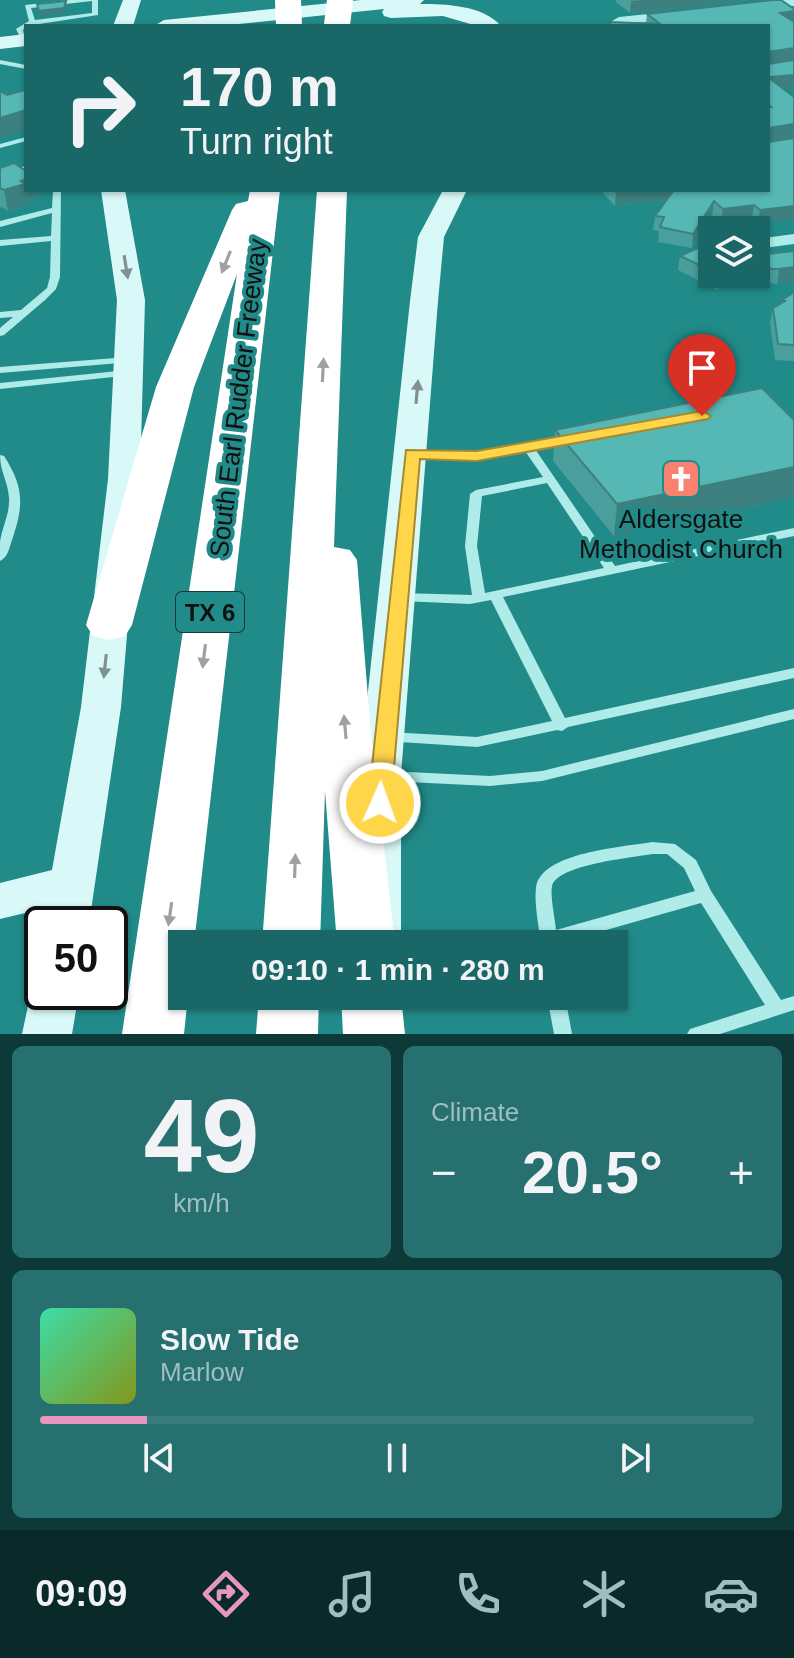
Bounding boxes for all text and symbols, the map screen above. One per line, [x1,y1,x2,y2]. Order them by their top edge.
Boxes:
text: 170 m [180,55,339,118]
icon: right [48,56,152,160]
text: Turn right [180,121,333,162]
map controls [698,216,770,288]
button: layers [698,216,770,288]
street label: South Earl Rudder Freeway [204,237,272,559]
one-way arrow [219,250,232,274]
one-way arrow [120,255,132,280]
pin [668,334,736,416]
icon: arrive [680,346,724,390]
one-way arrow [317,357,330,382]
one-way arrow [411,379,424,404]
church icon: Aldersgate Methodist Church [660,458,702,500]
place label: Aldersgate Methodist Church [579,504,783,564]
road number: TX 6 [176,592,244,632]
one-way arrow [197,644,210,669]
one-way arrow [99,653,112,678]
one-way arrow [339,714,352,739]
position arrow [338,761,422,845]
one-way arrow [288,853,301,878]
one-way arrow [163,902,176,927]
speed limit sign: 50 [24,906,128,1010]
text: 09:10 · 1 min · 280 m [251,953,545,986]
text: 49 [144,1078,259,1194]
text: Climate [431,1097,519,1127]
text: 20.5° [522,1139,663,1206]
text: − [431,1148,457,1197]
text: + [728,1148,754,1197]
text: km/h [173,1188,230,1218]
text: Slow Tide [160,1323,299,1356]
text: Marlow [160,1357,244,1387]
icon: previous [137,1436,181,1480]
icon: pause [375,1436,419,1480]
icon: next [613,1436,657,1480]
icon: directions [198,1566,254,1622]
icon: music [324,1566,380,1622]
icon: phone [450,1566,506,1622]
icon: climate [576,1566,632,1622]
icon: car [703,1566,759,1622]
text: 09:09 [35,1573,127,1614]

